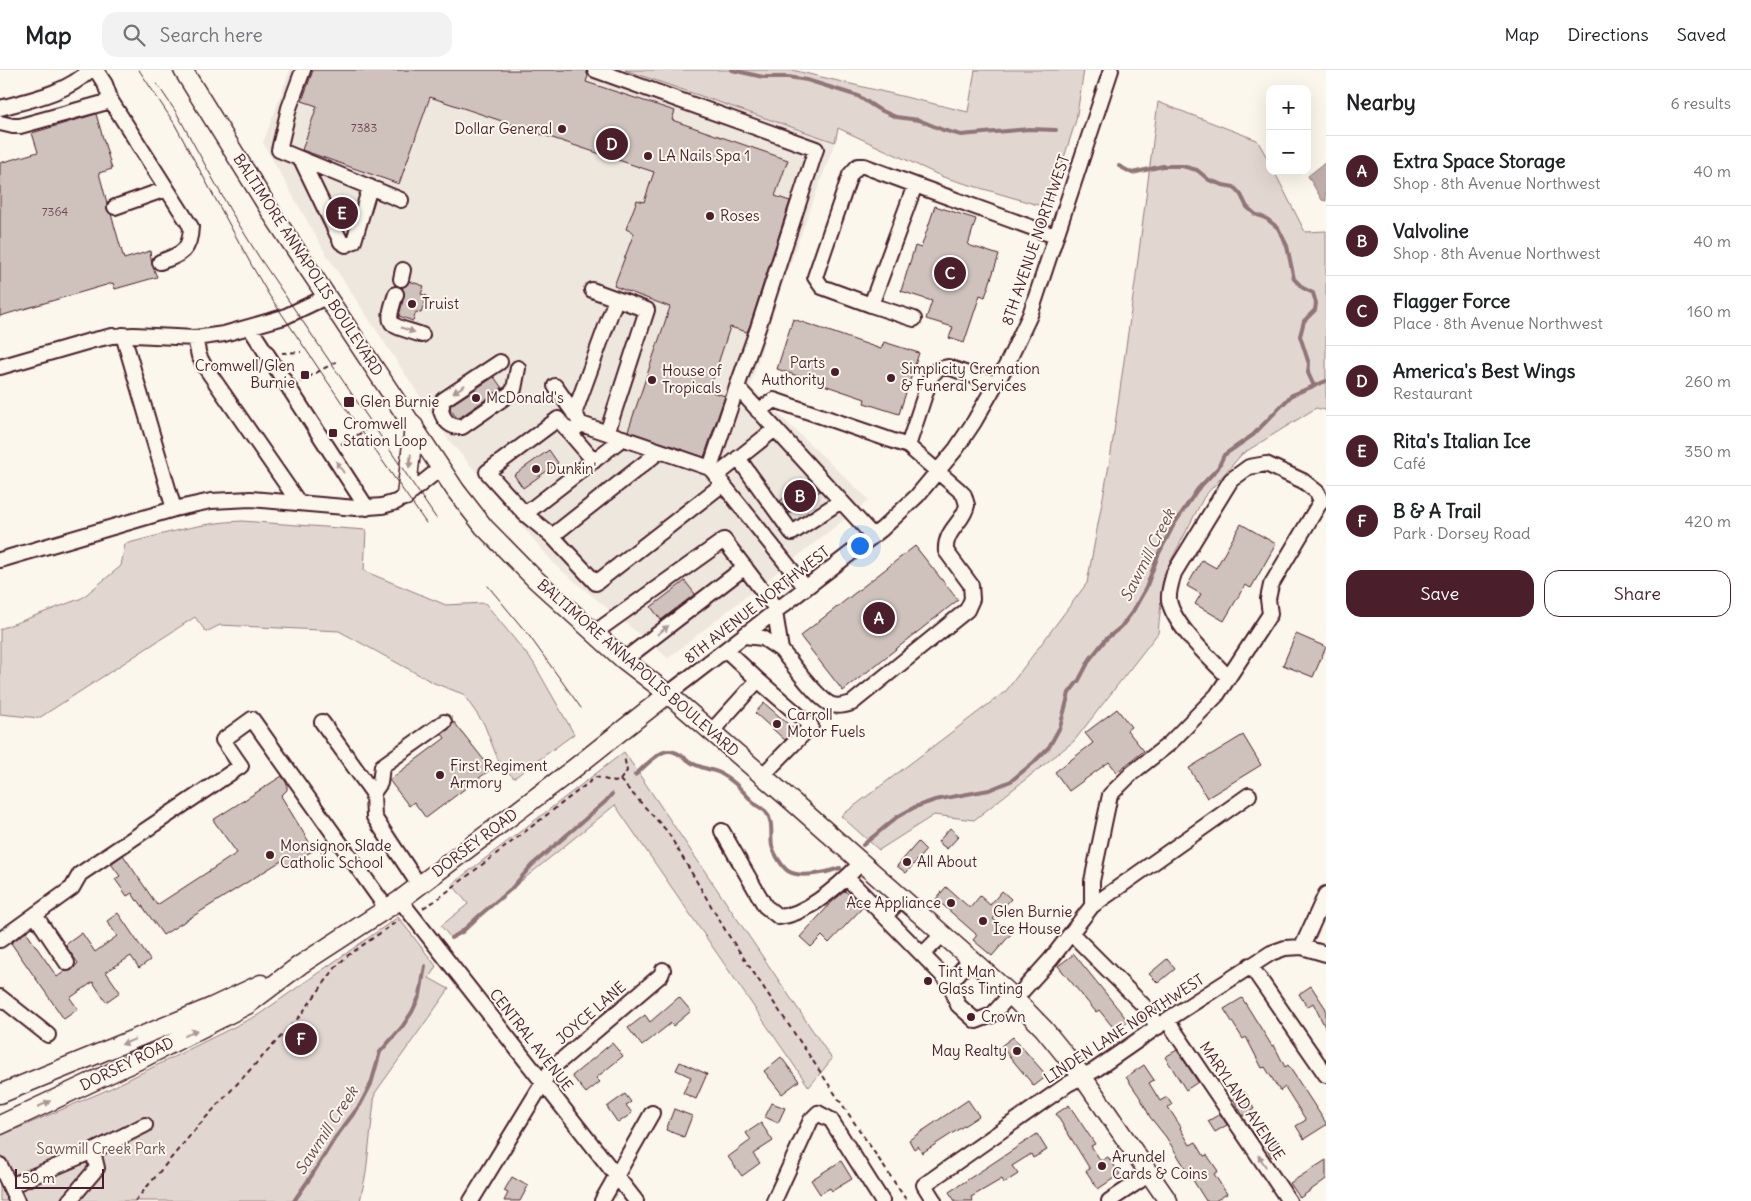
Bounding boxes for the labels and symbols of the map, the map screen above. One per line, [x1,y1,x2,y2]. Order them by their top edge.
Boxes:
place label: Dollar General [454,119,552,138]
house number: 7383 [351,120,377,135]
marker: Dollar General [556,123,568,135]
pin: D [596,125,628,163]
place label: LA Nails Spa 1 [658,146,750,165]
marker: LA Nails Spa 1 [642,150,654,162]
street label: BALTIMORE ANNAPOLIS BOULEVARD [229,151,387,379]
street label: 8TH AVENUE NORTHWEST [997,152,1074,328]
pin: E [326,194,358,232]
house number: 7364 [42,204,68,219]
place label: Roses [720,206,760,225]
marker: Roses [704,210,716,222]
pin: C [934,254,966,292]
place label: Truist [422,294,459,313]
marker: Truist [406,298,418,310]
one-way arrow [401,327,416,335]
place label: Parts Authority [761,353,825,389]
place label: Cromwell/Glen Burnie [195,356,295,392]
place label: Simplicity Cremation & Funeral Services [901,359,1040,395]
place label: House of Tropicals [662,361,723,397]
marker: Parts Authority [829,366,841,378]
marker: Cromwell/Glen Burnie [299,369,311,381]
marker: Simplicity Cremation & Funeral Services [885,372,897,384]
marker: House of Tropicals [646,374,658,386]
one-way arrow [452,384,466,394]
place label: McDonald's [486,388,564,407]
place label: Glen Burnie [360,392,439,411]
marker: McDonald's [470,392,482,404]
marker: Glen Burnie [342,395,356,409]
place label: Cromwell Station Loop [343,414,427,450]
marker: Cromwell Station Loop [327,427,339,439]
one-way arrow [406,453,414,469]
place label: Dunkin' [546,459,597,478]
one-way arrow [335,461,345,474]
marker: Dunkin' [530,463,542,475]
pin: B [784,477,816,515]
water label: Sawmill Creek [1115,504,1180,605]
your location [847,533,873,559]
street label: 8TH AVENUE NORTHWEST [680,542,833,667]
street label: BALTIMORE ANNAPOLIS BOULEVARD [534,575,743,760]
pin: A [863,599,895,637]
one-way arrow [656,625,669,636]
place label: Carroll Motor Fuels [787,705,866,741]
marker: Carroll Motor Fuels [771,718,783,730]
place label: First Regiment Armory [450,756,547,792]
marker: First Regiment Armory [434,769,446,781]
street label: DORSEY ROAD [428,804,521,881]
place label: Monsignor Slade Catholic School [280,836,392,872]
marker: Monsignor Slade Catholic School [264,849,276,861]
place label: All About [917,852,977,871]
marker: All About [901,856,913,868]
place label: Ace Appliance [846,893,941,912]
marker: Ace Appliance [945,897,957,909]
place label: Glen Burnie Ice House [993,902,1072,938]
marker: Glen Burnie Ice House [977,915,989,927]
place label: Tint Man Glass Tinting [938,962,1023,998]
street label: LINDEN LANE NORTHWEST [1040,970,1208,1088]
marker: Tint Man Glass Tinting [922,975,934,987]
street label: JOYCE LANE [552,977,630,1048]
street label: CENTRAL AVENUE [486,985,577,1095]
place label: Crown [981,1007,1026,1026]
marker: Crown [965,1011,977,1023]
pin: F [285,1020,317,1058]
one-way arrow [183,1029,198,1037]
street label: DORSEY ROAD [77,1033,177,1094]
one-way arrow [121,1038,135,1046]
street label: MARYLAND AVENUE [1196,1038,1289,1164]
place label: May Realty [932,1041,1007,1060]
marker: May Realty [1011,1045,1023,1057]
water label: Sawmill Creek [290,1081,363,1178]
one-way arrow [37,1100,51,1108]
park label: Sawmill Creek Park [36,1139,166,1158]
place label: Arundel Cards & Coins [1112,1147,1208,1183]
one-way arrow [1257,1154,1267,1167]
marker: Arundel Cards & Coins [1096,1160,1108,1172]
scale bar [15,1166,104,1189]

